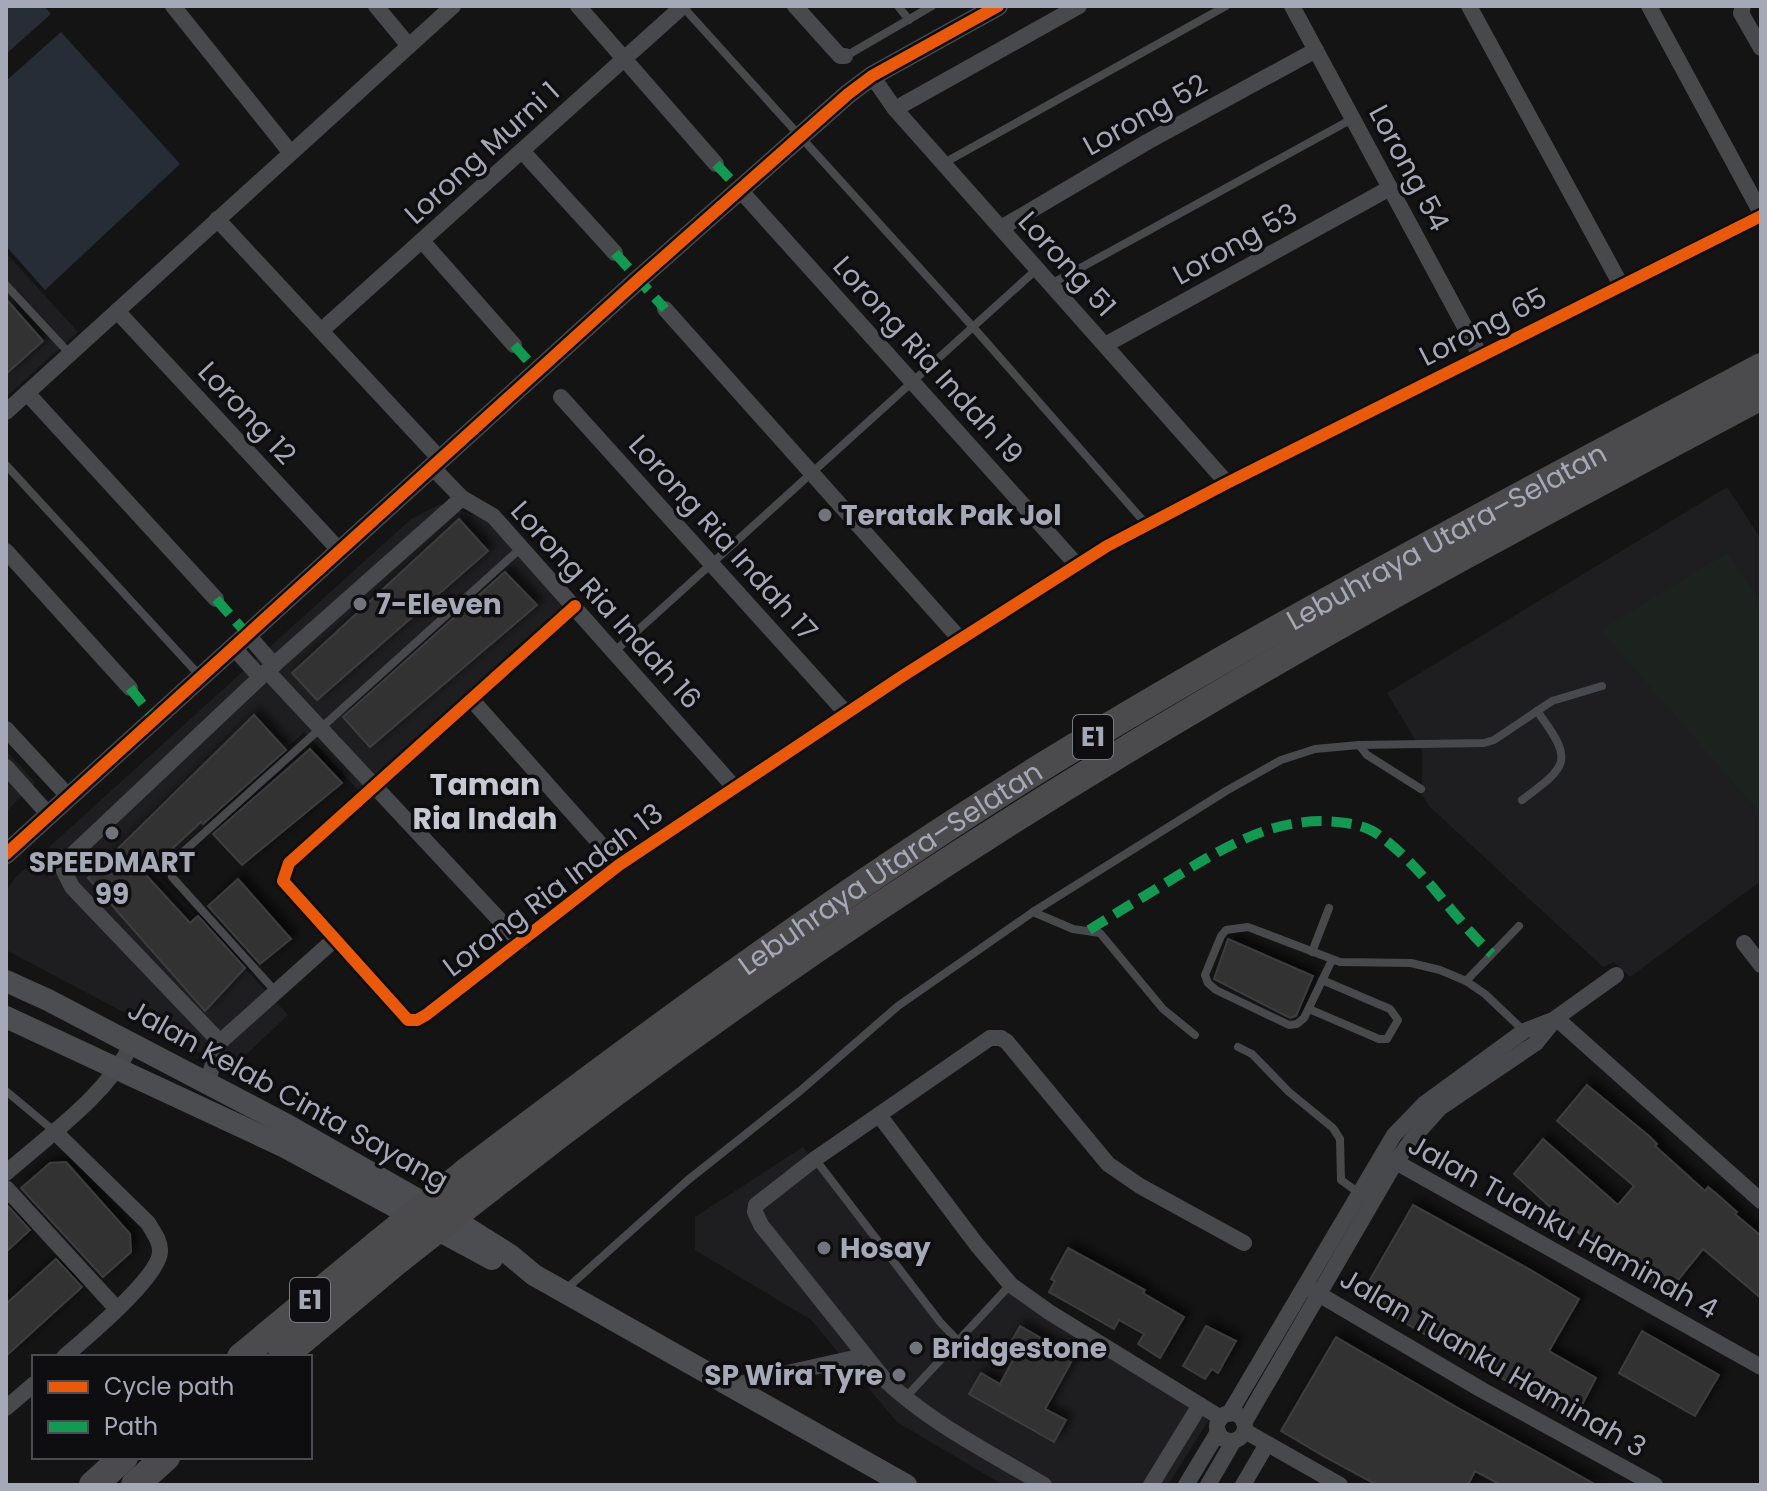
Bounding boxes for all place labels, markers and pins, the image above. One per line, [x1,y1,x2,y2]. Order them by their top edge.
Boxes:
place label: Teratak Pak Jol [841,496,1061,535]
marker: Teratak Pak Jol [816,506,834,524]
place label: 7-Eleven [376,585,502,624]
marker: 7-Eleven [351,595,369,613]
marker: SPEEDMART 99 [103,824,121,842]
place label: SPEEDMART 99 [29,843,195,914]
place label: Hosay [840,1229,931,1268]
marker: Hosay [815,1239,833,1257]
place label: Bridgestone [932,1329,1107,1368]
marker: Bridgestone [907,1339,925,1357]
place label: SP Wira Tyre [704,1356,883,1395]
marker: SP Wira Tyre [890,1366,908,1384]

